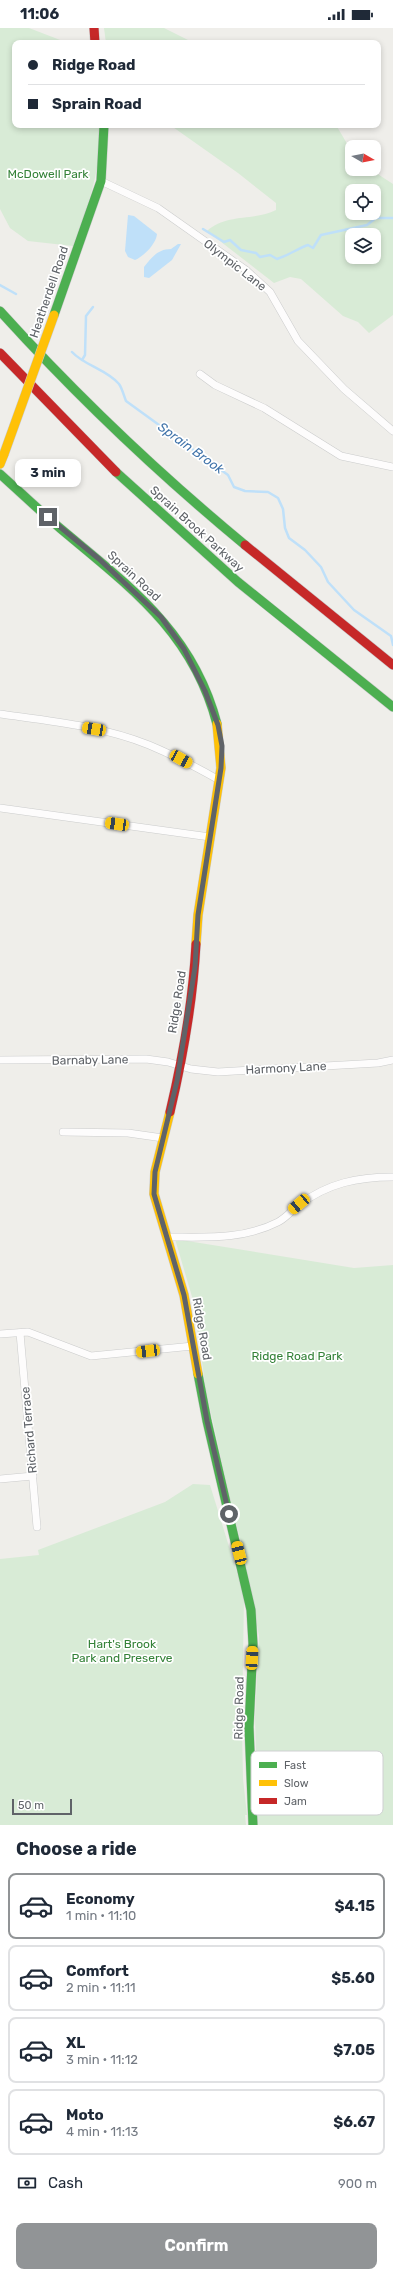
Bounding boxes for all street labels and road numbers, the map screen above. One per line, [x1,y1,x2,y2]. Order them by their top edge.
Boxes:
street label: Olympic Lane [201,236,269,294]
street label: Heatherdell Road [27,244,71,340]
street label: Sprain Brook Parkway [147,483,247,575]
street label: Sprain Road [105,548,163,604]
street label: Ridge Road [165,970,189,1034]
street label: Barnaby Lane [52,1052,129,1068]
street label: Harmony Lane [245,1059,327,1077]
street label: Ridge Road [190,1297,214,1361]
street label: Richard Terrace [18,1386,40,1474]
street label: Ridge Road [231,1676,247,1740]

